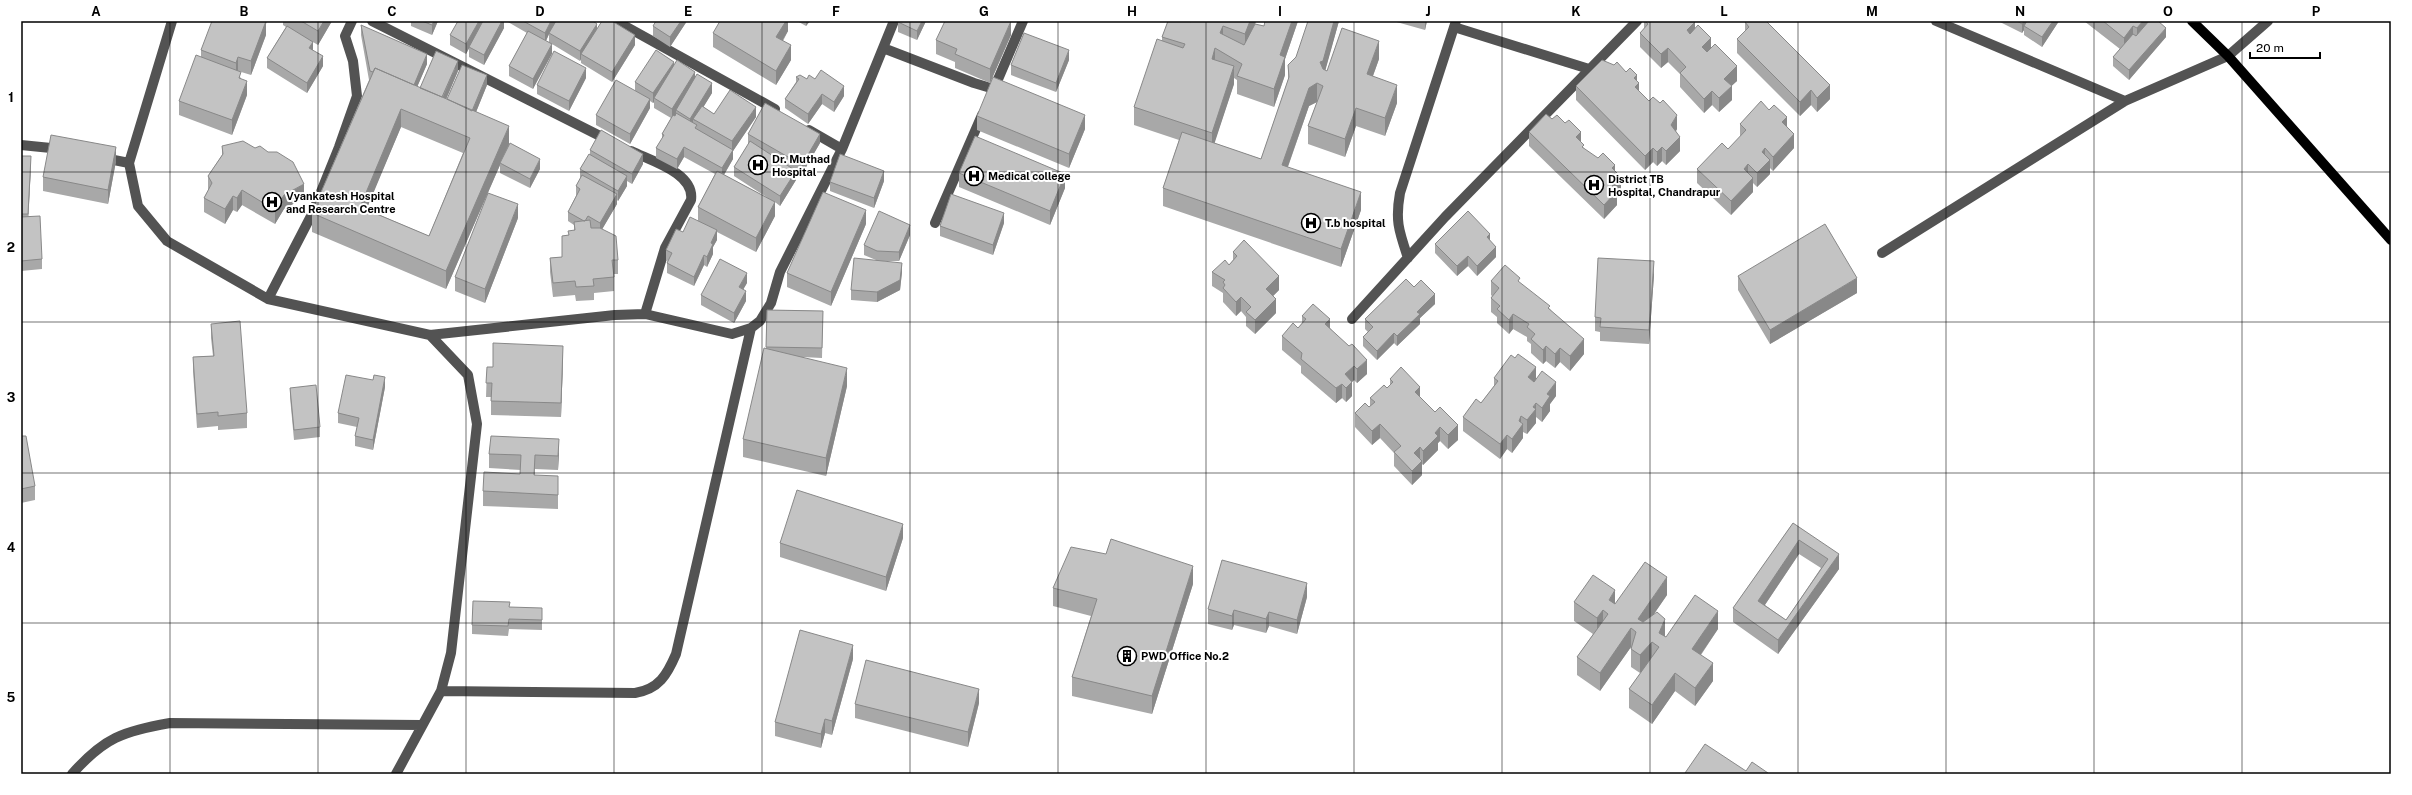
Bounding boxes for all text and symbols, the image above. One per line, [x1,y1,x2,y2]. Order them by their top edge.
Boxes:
text: A [91,4,101,19]
text: B [240,4,249,19]
text: C [387,4,397,19]
text: D [535,4,545,19]
text: E [684,4,692,19]
text: F [832,4,840,19]
text: G [979,4,989,19]
text: H [1127,4,1137,19]
text: I [1278,4,1282,19]
text: J [1425,4,1431,19]
text: K [1571,4,1581,19]
text: L [1720,4,1728,19]
text: M [1866,4,1878,19]
text: N [2015,4,2025,19]
text: O [2163,4,2173,19]
text: P [2312,4,2321,19]
scale bar [2250,34,2320,60]
text: 20 m [2256,41,2284,55]
text: 1 [8,90,14,105]
place label: Dr. Muthad Hospital [772,153,830,178]
hospital icon: Dr. Muthad Hospital [747,154,769,176]
hospital icon: Medical college [963,165,985,187]
place label: Medical college [988,170,1071,182]
place label: District TB Hospital, Chandrapur [1608,173,1721,198]
hospital icon: District TB Hospital, Chandrapur [1583,174,1605,196]
place label: Vyankatesh Hospital and Research Centre [286,190,396,215]
hospital icon: Vyankatesh Hospital and Research Centre [261,191,283,213]
hospital icon: T.b hospital [1300,212,1322,234]
place label: T.b hospital [1325,217,1386,229]
text: 2 [7,240,15,255]
text: 3 [7,390,16,405]
text: 4 [7,540,16,555]
building icon: PWD Office No.2 [1116,645,1138,667]
place label: PWD Office No.2 [1141,650,1229,662]
text: 5 [7,690,16,705]

